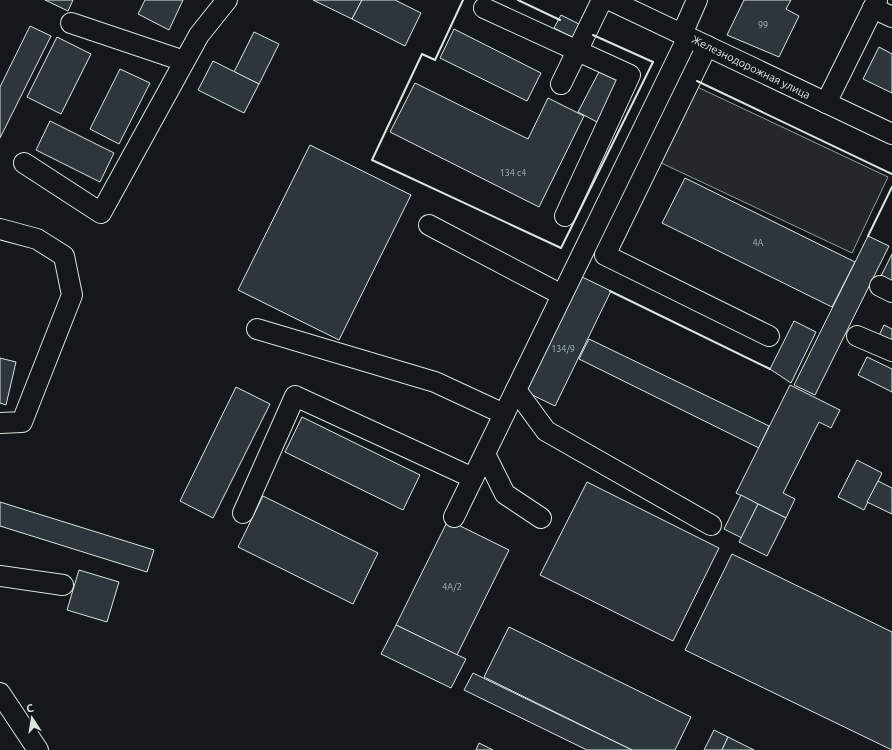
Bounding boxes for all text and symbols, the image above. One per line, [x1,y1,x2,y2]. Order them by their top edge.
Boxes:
house number: 99 [758,20,768,30]
street label: Железнодорожная улица [690,33,812,101]
house number: 134 с4 [500,168,526,178]
house number: 4А [753,238,764,248]
house number: 134/9 [551,344,575,354]
house number: 4А/2 [442,582,462,592]
north arrow [12,698,52,738]
text: С [25,702,35,715]

